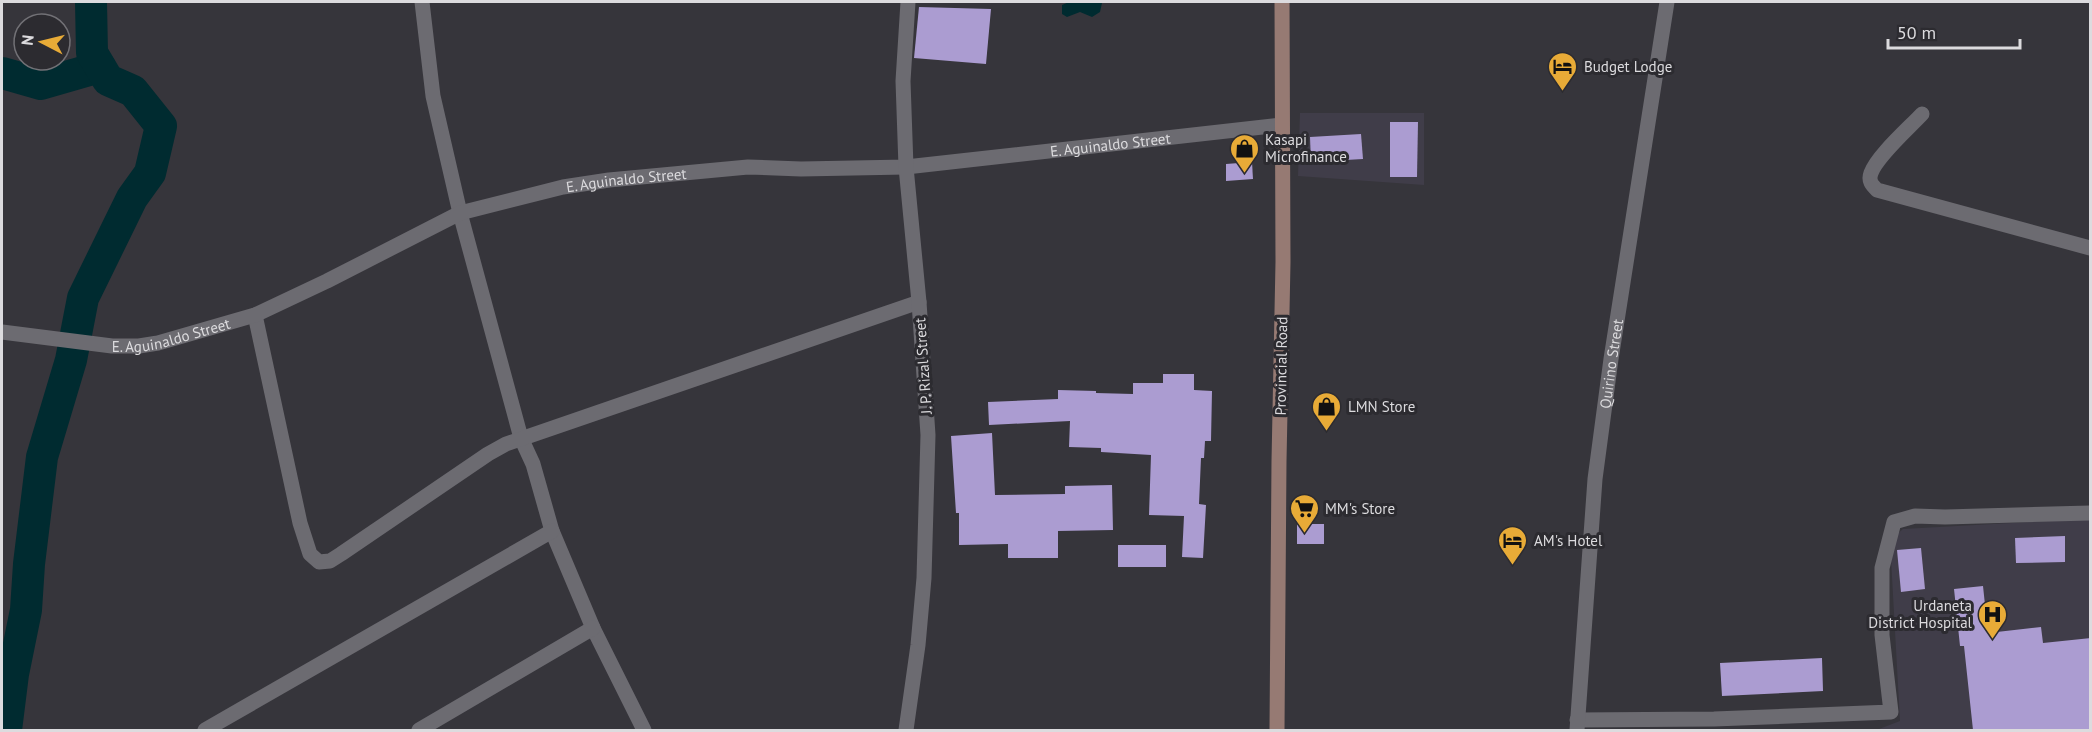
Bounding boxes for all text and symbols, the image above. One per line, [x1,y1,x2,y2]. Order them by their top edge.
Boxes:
north arrow [12,12,72,72]
scale bar [1888,12,2020,50]
text: 50 m [1897,21,1936,44]
text: N [17,34,38,47]
hotel icon: Budget Lodge [1547,50,1579,92]
place label: Budget Lodge [1584,57,1672,76]
street label: E. Aguinaldo Street [1049,128,1171,160]
place label: Kasapi Microfinance [1265,130,1347,166]
shop icon: Kasapi Microfinance [1228,132,1260,174]
street label: E. Aguinaldo Street [565,163,687,196]
street label: E. Aguinaldo Street [112,313,232,356]
street label: J. P. Rizal Street [910,317,936,416]
street label: Provincial Road [1271,317,1291,415]
street label: Quirino Street [1595,318,1627,410]
shop icon: LMN Store [1311,390,1343,432]
place label: LMN Store [1348,397,1415,416]
supermarket icon: MM's Store [1288,492,1320,534]
place label: MM's Store [1325,499,1395,518]
hotel icon: AM's Hotel [1497,524,1529,566]
place label: AM's Hotel [1534,531,1603,550]
place label: Urdaneta District Hospital [1868,596,1973,632]
hospital icon: Urdaneta District Hospital [1977,598,2009,640]

